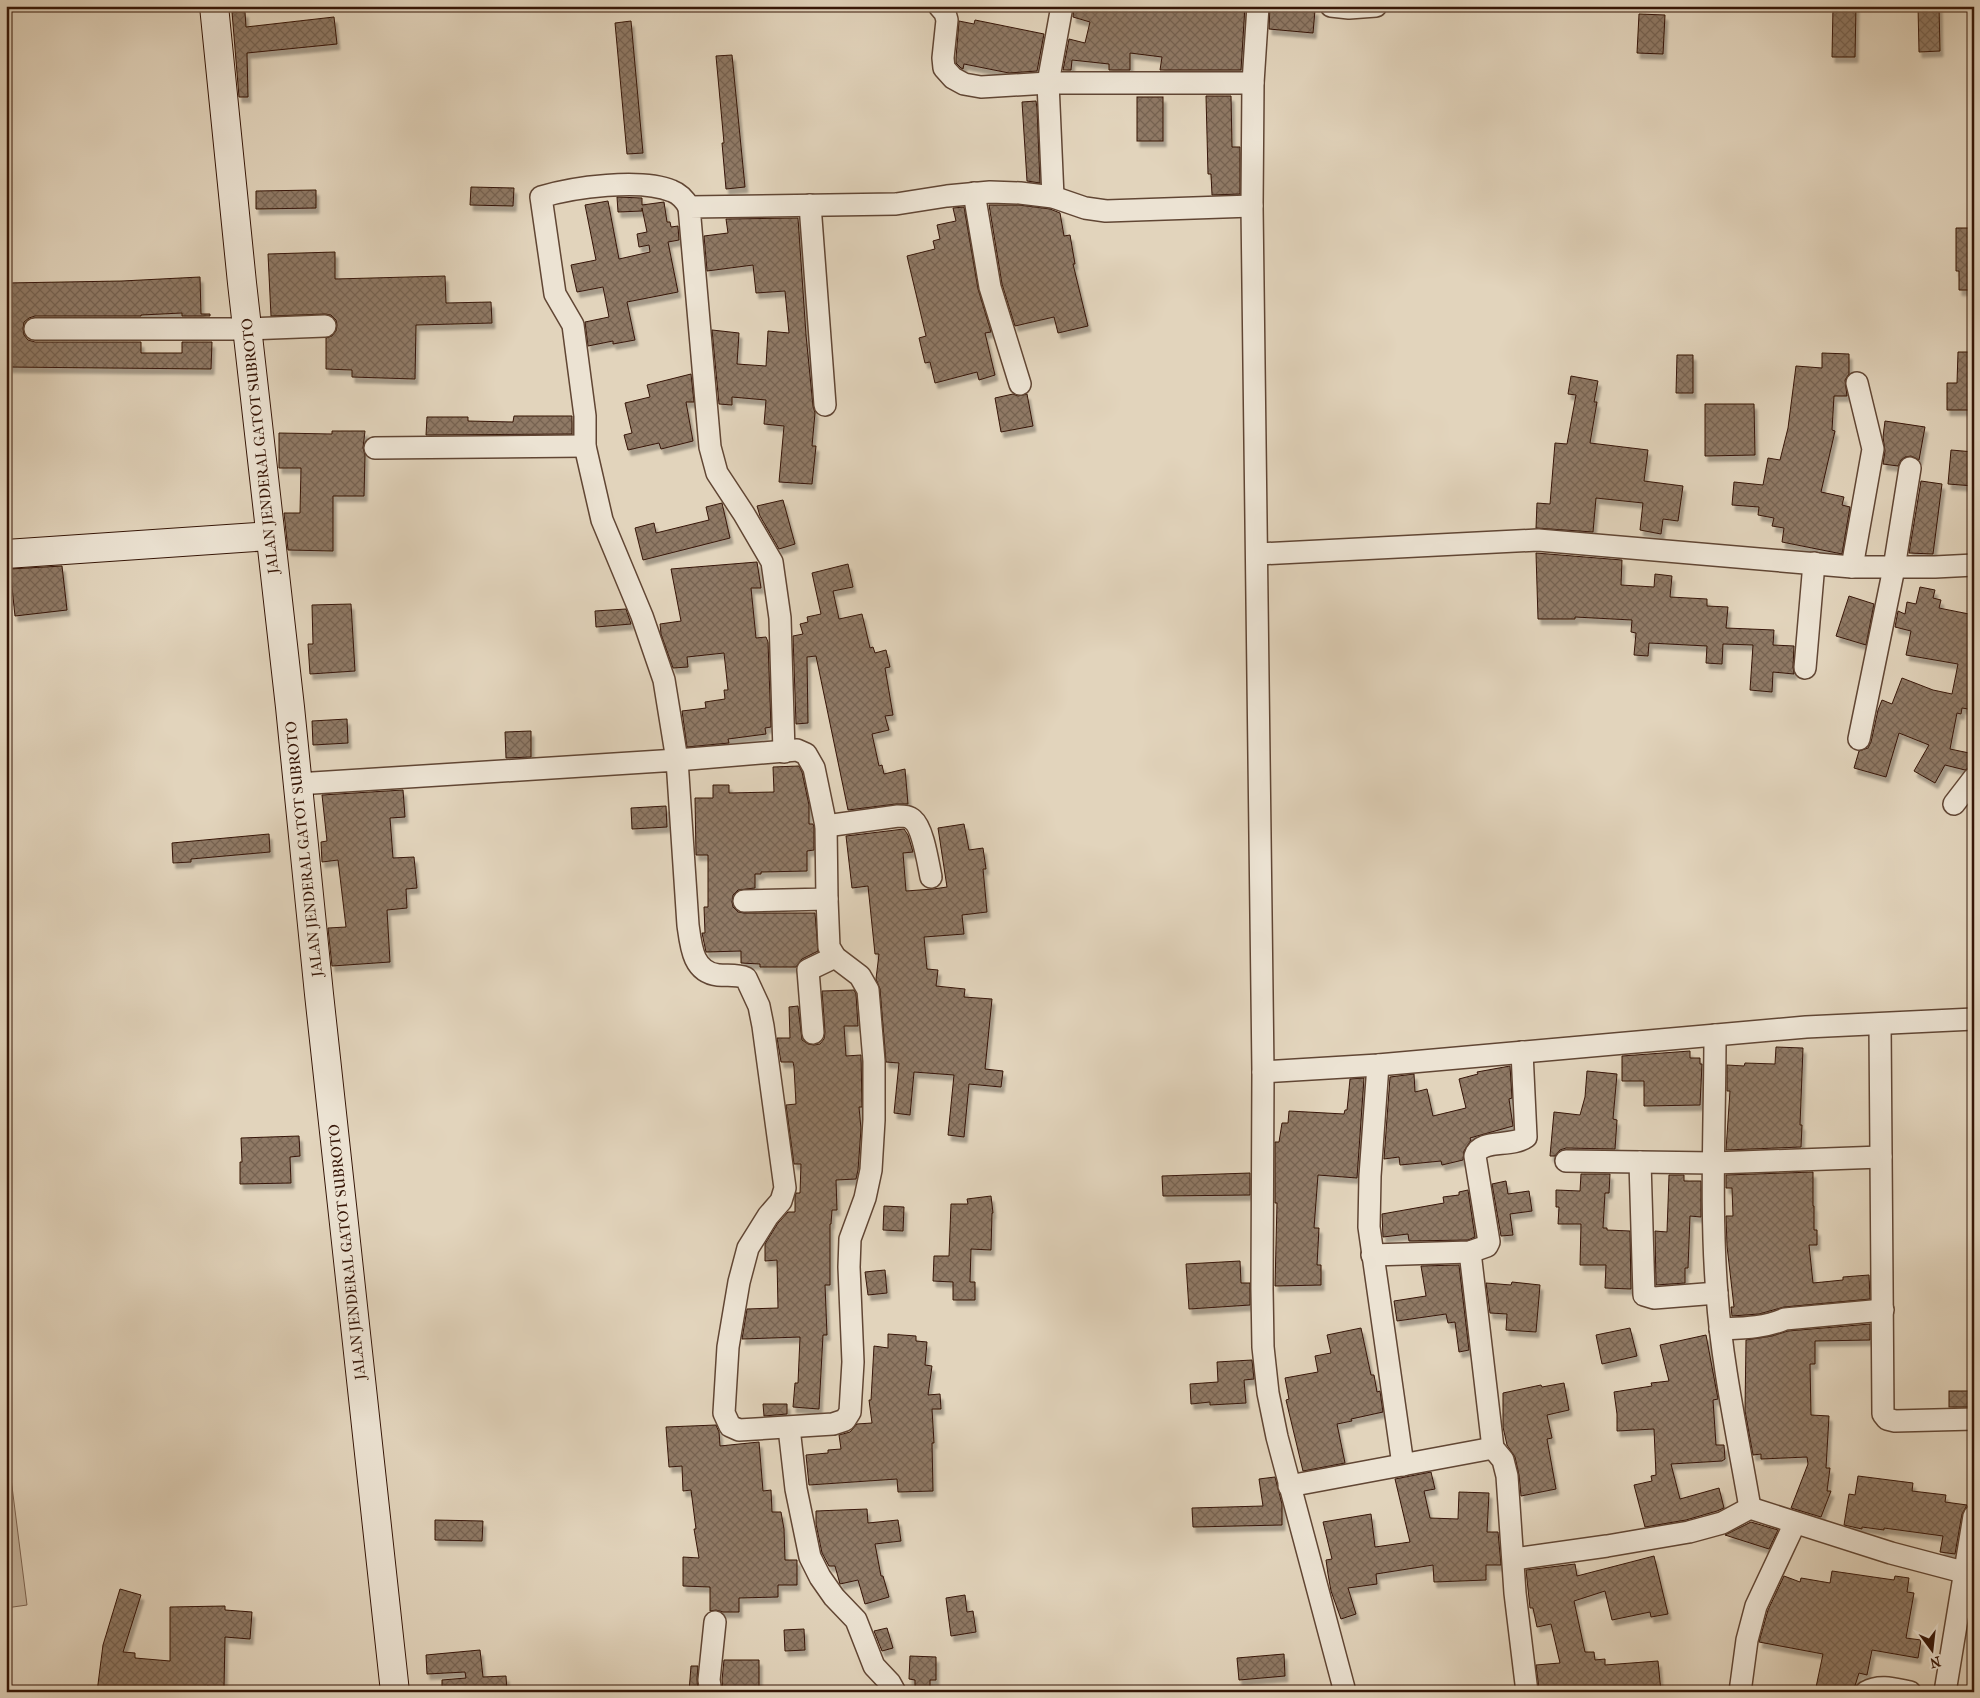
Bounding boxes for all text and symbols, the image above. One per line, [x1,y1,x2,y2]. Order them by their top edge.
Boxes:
street label: JALAN JENDERAL GATOT SUBROTO [238,317,282,576]
street label: JALAN JENDERAL GATOT SUBROTO [282,720,326,979]
street label: JALAN JENDERAL GATOT SUBROTO [325,1123,369,1382]
north arrow [1908,1626,1958,1676]
text: N [1928,1652,1943,1672]

